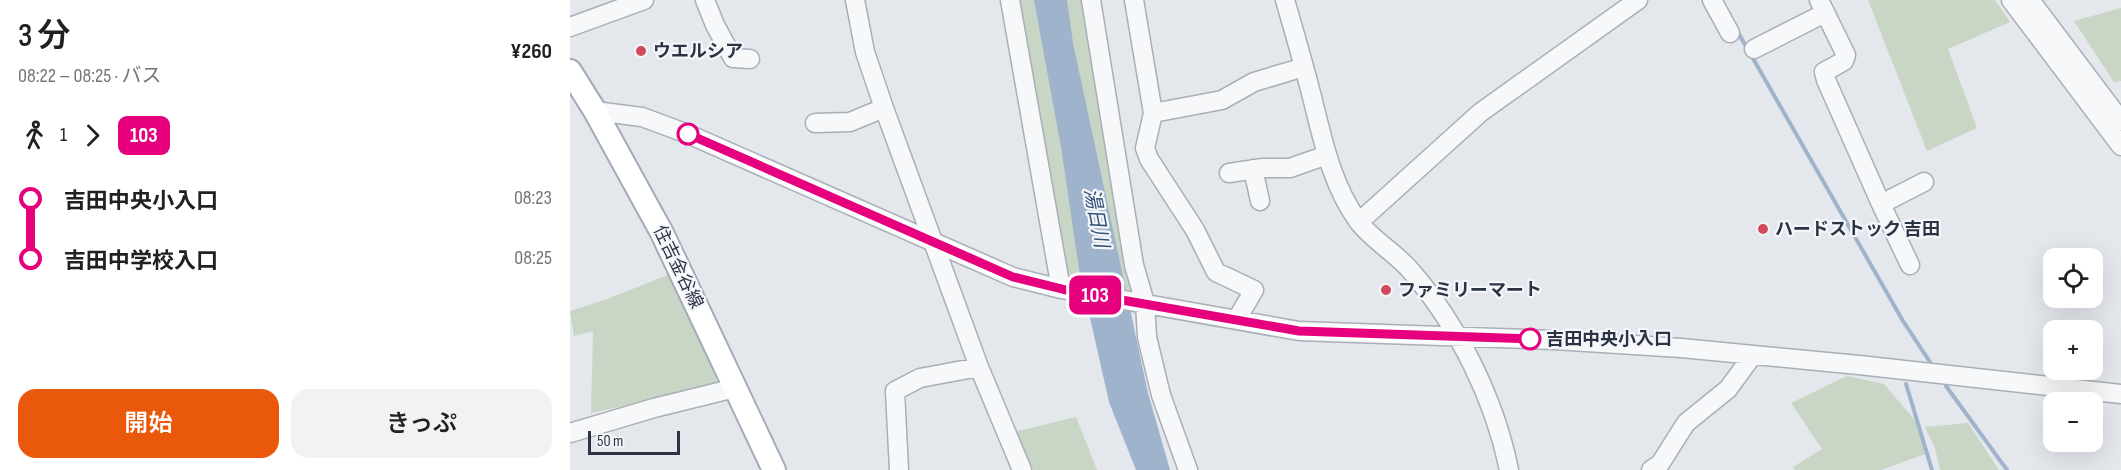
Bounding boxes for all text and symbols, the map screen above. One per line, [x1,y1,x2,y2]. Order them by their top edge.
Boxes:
text: 3 分 [18,16,71,56]
text: ¥260 [510,38,552,65]
place label: ウエルシア [653,41,743,62]
marker: ウエルシア [634,44,648,58]
text: 08:22 – 08:25 · バス [18,64,162,88]
icon: walk [18,119,51,152]
icon: forward [76,119,109,152]
text: 1 [60,123,67,147]
text: 103 [130,123,158,148]
unlabelled marker [677,123,699,145]
text: 08:23 [514,186,552,210]
water label: 湯日川 [1078,186,1114,252]
text: 吉田中央小入口 [64,188,218,215]
place label: ハードストック 吉田 [1775,219,1940,240]
street label: 住吉金谷線 [649,222,707,312]
marker: ハードストック 吉田 [1756,222,1770,236]
text: 08:25 [514,246,552,270]
text: 吉田中学校入口 [64,248,218,275]
map controls [2043,248,2103,452]
button: locate [2043,248,2103,308]
line badge: 103 [1060,276,1130,314]
place label: ファミリーマート [1398,280,1542,301]
text: 103 [1081,283,1109,308]
marker: ファミリーマート [1379,283,1393,297]
button: + [2043,320,2103,380]
marker: 吉田中央小入口 [1519,328,1541,350]
place label: 吉田中央小入口 [1546,329,1672,350]
button: 開始 [18,389,279,458]
button: きっぷ [291,389,552,458]
button: − [2043,392,2103,452]
scale bar [588,428,680,456]
text: 50 m [597,432,623,451]

